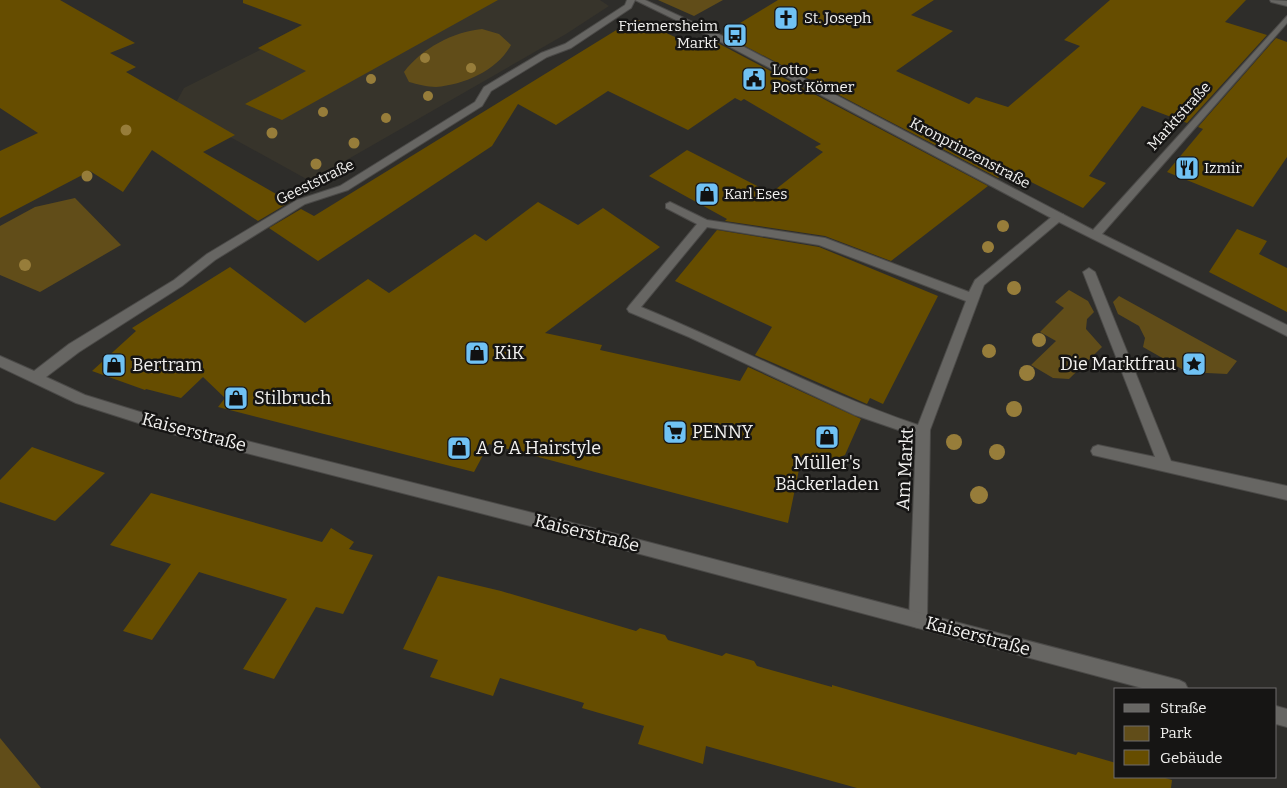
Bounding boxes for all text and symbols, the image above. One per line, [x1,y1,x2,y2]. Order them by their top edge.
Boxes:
church icon: St. Joseph [773,5,799,31]
place label: St. Joseph [804,9,872,27]
place label: Friemersheim Markt [618,17,719,52]
bus stop icon: Friemersheim Markt [722,22,748,48]
place label: Lotto - Post Körner [772,61,855,96]
public building icon: Lotto - Post Körner [741,66,767,92]
street label: Marktstraße [1144,78,1214,154]
street label: Kronprinzenstraße [907,114,1033,192]
street label: Geeststraße [273,155,357,209]
restaurant icon: Izmir [1174,155,1200,181]
place label: Izmir [1204,159,1242,177]
shop icon: Karl Eses [694,181,720,207]
place label: Karl Eses [724,185,787,203]
shop icon: KiK [464,340,490,366]
place label: KiK [494,342,525,364]
place icon: Die Marktfrau [1181,351,1207,377]
shop icon: Bertram [101,352,127,378]
place label: Die Marktfrau [1060,353,1176,375]
place label: Bertram [132,354,202,376]
shop icon: Stilbruch [223,385,249,411]
place label: Stilbruch [254,387,331,409]
street label: Kaiserstraße [139,408,249,456]
supermarket icon: PENNY [662,419,688,445]
place label: PENNY [692,421,754,443]
shop icon: Müller's Bäckerladen [814,424,840,450]
street label: Am Markt [892,427,918,511]
shop icon: A & A Hairstyle [446,435,472,461]
place label: A & A Hairstyle [476,437,601,459]
place label: Müller's Bäckerladen [775,452,879,495]
street label: Kaiserstraße [532,509,642,557]
street label: Kaiserstraße [923,612,1033,660]
legend [1114,688,1277,778]
text: Straße [1160,699,1206,717]
text: Park [1160,724,1192,742]
text: Gebäude [1160,749,1223,767]

